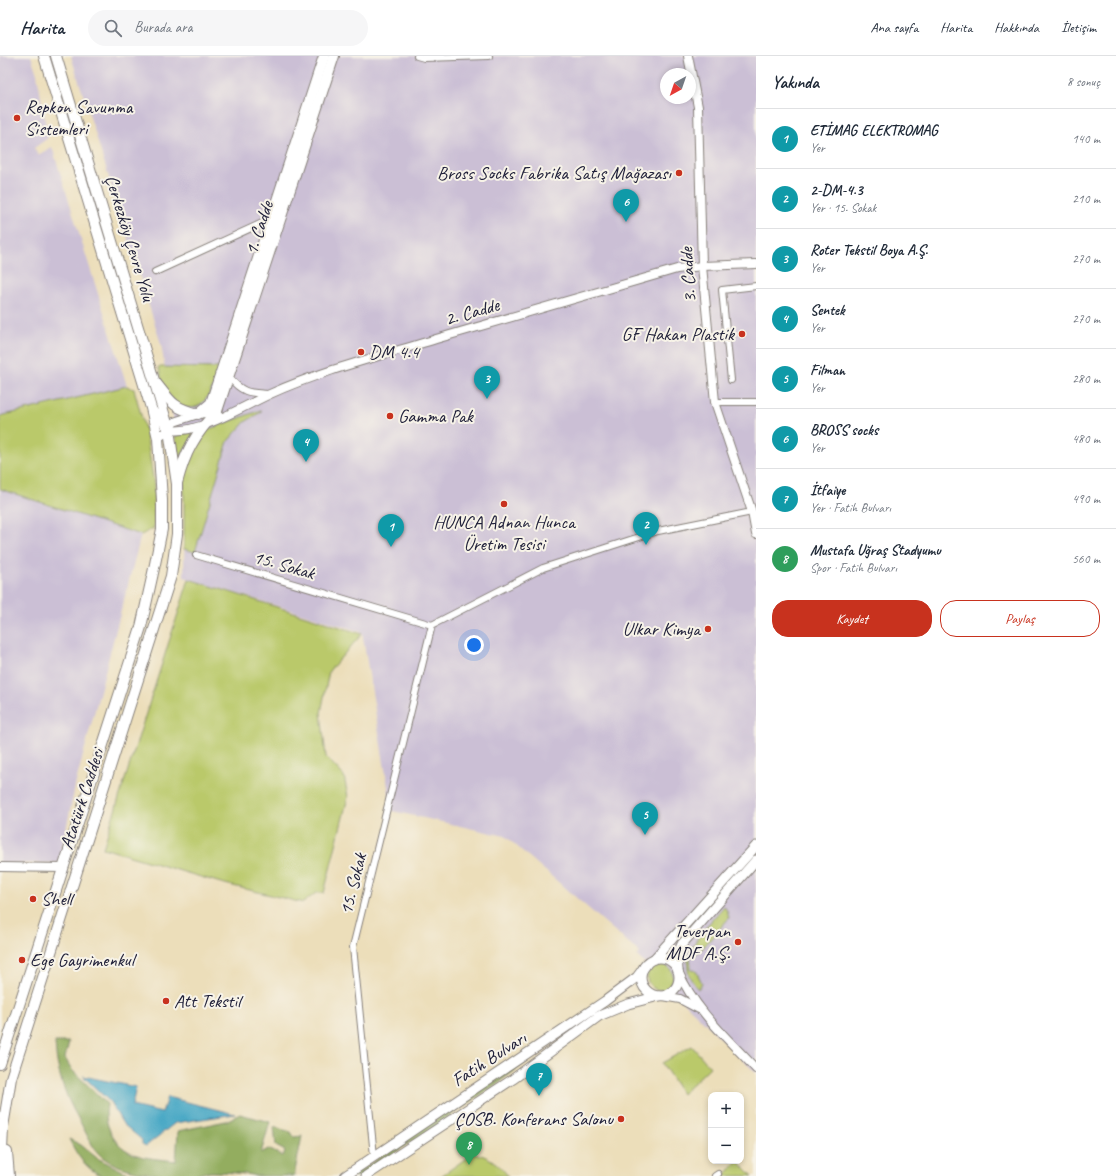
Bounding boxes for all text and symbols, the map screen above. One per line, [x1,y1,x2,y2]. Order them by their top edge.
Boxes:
search box [88,10,368,46]
text: Harita [20,16,64,40]
icon: search [102,17,124,39]
text: Burada ara [134,18,193,37]
text: Ana sayfa [871,19,918,36]
text: Harita [940,19,972,36]
text: Hakkında [994,19,1039,36]
text: İletişim [1061,19,1096,36]
north arrow [660,68,696,104]
text: Yakında [772,72,819,93]
text: 8 sonuç [1067,74,1100,90]
place label: Repkon Savunma Sistemleri [25,95,134,141]
marker: Repkon Savunma Sistemleri [12,113,22,123]
text: ETİMAG ELEKTROMAG [810,121,938,140]
text: 1 [782,131,788,147]
text: 140 m [1072,131,1100,147]
text: Yer [810,140,825,156]
place label: Bross Socks Fabrika Satış Mağazası [437,161,672,185]
marker: Bross Socks Fabrika Satış Mağazası [674,168,684,178]
street label: Çerkezköy Çevre Yolu [99,172,161,305]
text: 2-DM-4.3 [810,181,863,200]
pin: 6 [613,189,639,222]
text: 2 [782,191,788,207]
text: 210 m [1072,191,1100,207]
street label: 1. Cadde [239,196,280,258]
text: Yer · 15. Sokak [810,200,876,216]
text: Roter Tekstil Boya A.Ş. [810,241,928,260]
street label: 3. Cadde [674,245,702,303]
text: 3 [782,251,788,267]
text: 270 m [1072,251,1100,267]
text: Yer [810,260,825,276]
street label: 2. Cadde [442,292,504,331]
text: Sentek [810,301,845,320]
text: 4 [782,311,788,327]
text: 270 m [1072,311,1100,327]
text: Yer [810,320,825,336]
place label: GF Hakan Plastik [622,322,736,346]
marker: GF Hakan Plastik [737,329,747,339]
place label: DM 4.4 [369,340,422,364]
marker: DM 4.4 [356,347,366,357]
text: Filman [810,361,845,380]
pin: 3 [474,366,500,399]
text: 5 [782,371,788,387]
text: 280 m [1072,371,1100,387]
text: Yer [810,380,825,396]
place label: Gamma Pak [398,404,475,428]
marker: Gamma Pak [385,411,395,421]
text: BROSS socks [810,421,878,440]
pin: 4 [293,429,319,462]
text: 6 [782,431,788,447]
text: 480 m [1072,431,1100,447]
text: Yer [810,440,825,456]
text: İtfaiye [810,481,845,500]
text: 7 [782,491,788,507]
text: 490 m [1072,491,1100,507]
marker: HUNCA Adnan Hunca Üretim Tesisi [499,499,509,509]
text: Yer · Fatih Bulvarı [810,500,891,516]
place label: HUNCA Adnan Hunca Üretim Tesisi [433,510,577,556]
pin: 2 [633,512,659,545]
pin: 1 [378,514,404,547]
text: Mustafa Uğraş Stadyumu [810,541,941,560]
street label: 15. Sokak [251,545,318,585]
text: 8 [782,551,788,567]
text: 560 m [1072,551,1100,567]
text: Spor · Fatih Bulvarı [810,560,897,576]
button: Kaydet [772,600,932,637]
button: Paylaş [940,600,1100,637]
place label: Ulkar Kimya [622,617,702,641]
marker: Ulkar Kimya [703,624,713,634]
your location [464,635,484,655]
street label: Atatürk Caddesi [54,743,110,852]
pin: 5 [632,802,658,835]
street label: 15. Sokak [334,850,372,917]
place label: Shell [41,887,76,911]
marker: Shell [28,894,38,904]
place label: Teverpan MDF A.Ş. [666,919,730,965]
marker: Teverpan MDF A.Ş. [733,937,743,947]
place label: Ege Gayrimenkul [30,948,138,972]
marker: Ege Gayrimenkul [17,955,27,965]
place label: Att Tekstil [174,989,244,1013]
marker: Att Tekstil [161,996,171,1006]
street label: Fatih Bulvarı [447,1025,532,1092]
pin: 7 [526,1063,552,1096]
map controls [708,1092,744,1164]
button: + [708,1092,744,1128]
place label: ÇOSB. Konferans Salonu [455,1107,614,1131]
marker: ÇOSB. Konferans Salonu [616,1114,626,1124]
button: − [708,1128,744,1164]
pin: 8 [456,1132,482,1165]

